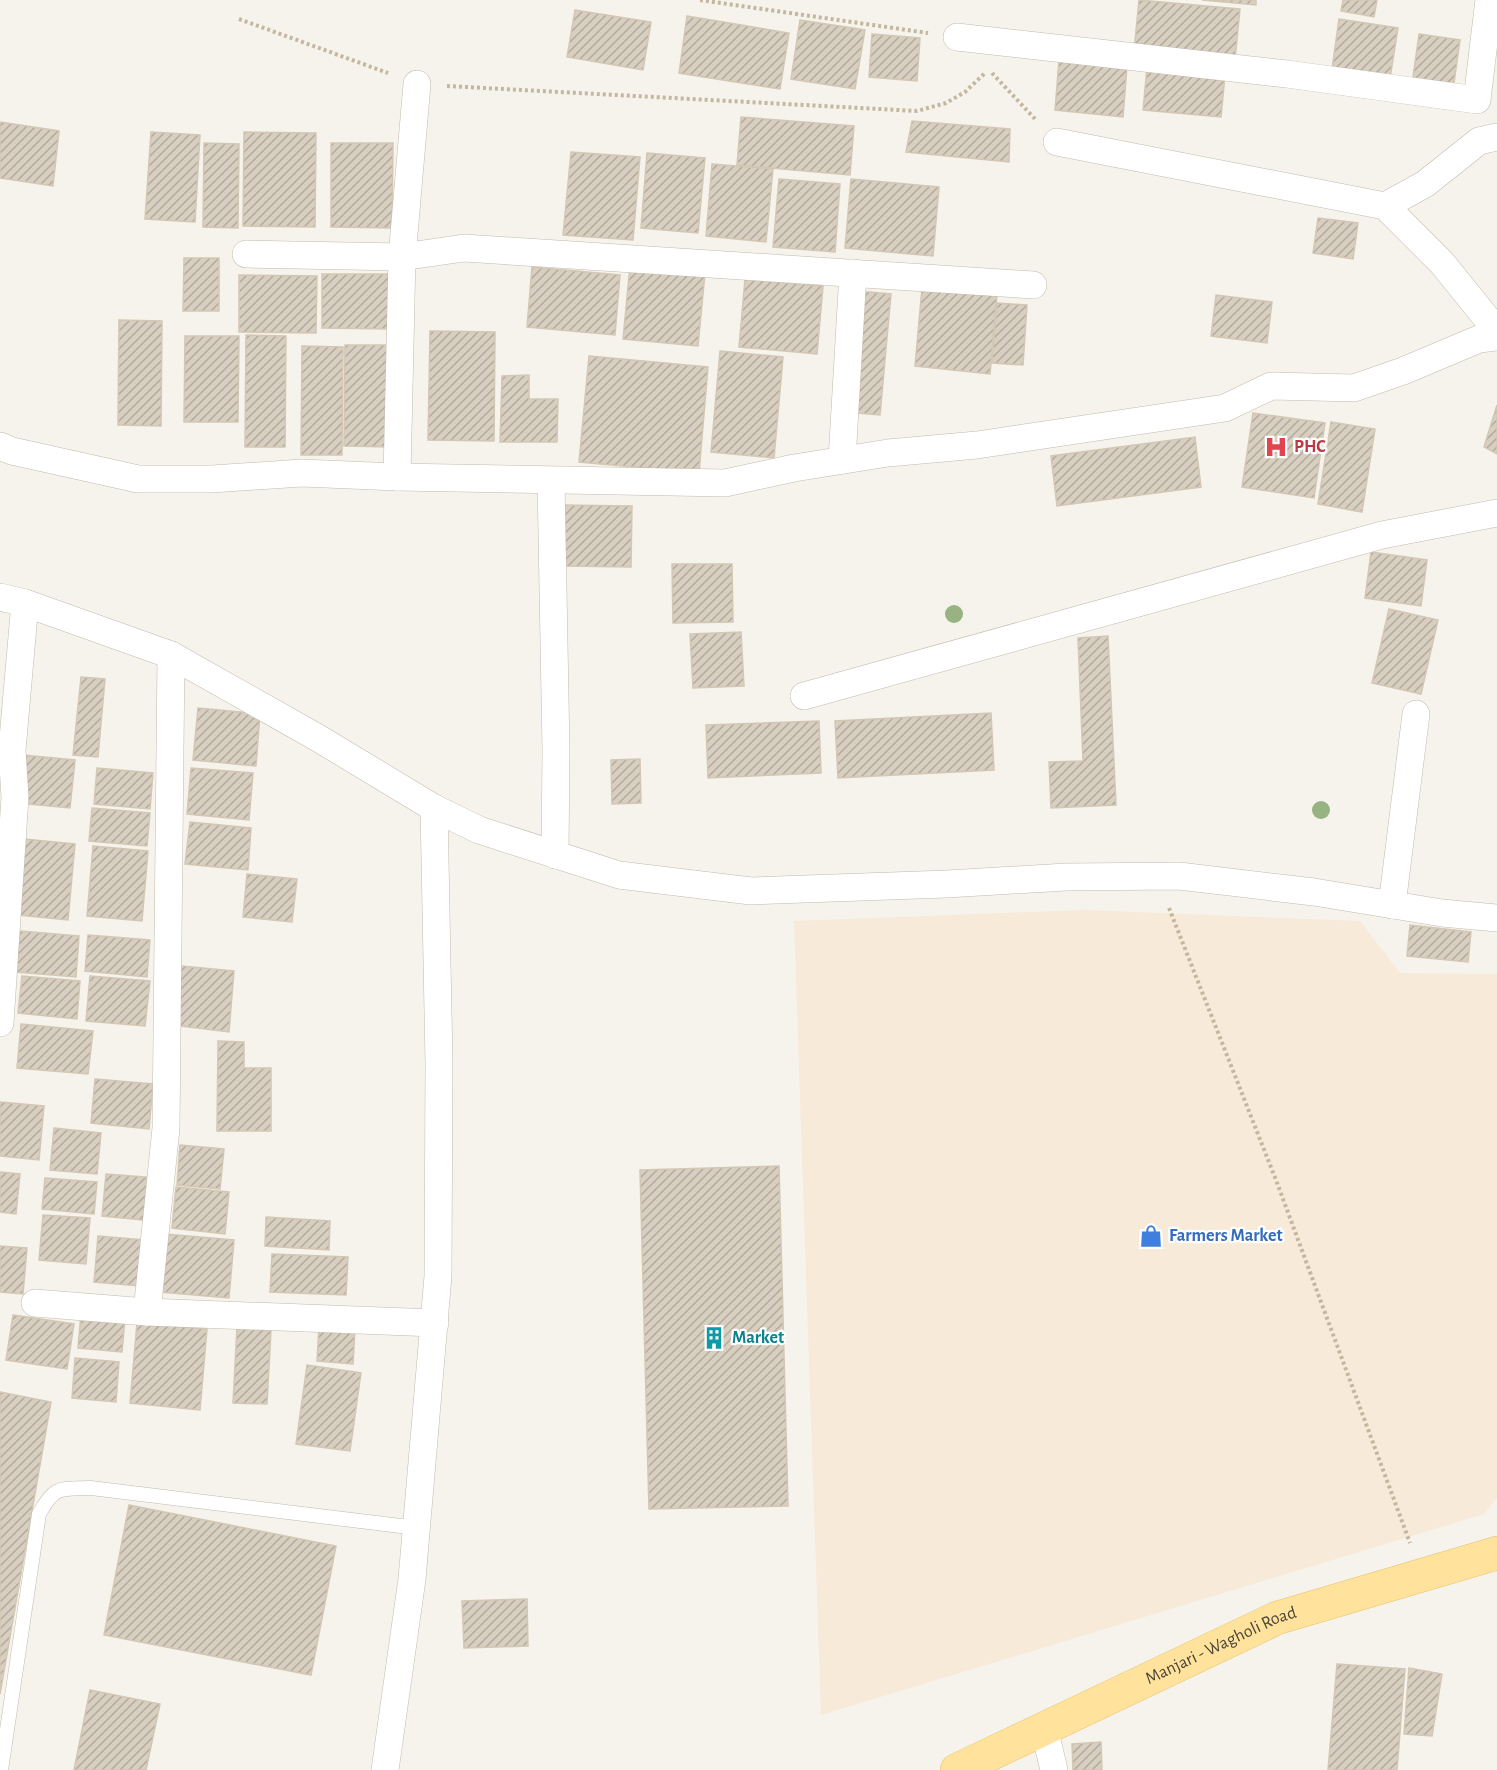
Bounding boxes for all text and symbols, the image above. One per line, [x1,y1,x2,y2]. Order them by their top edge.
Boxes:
hospital icon: PHC [1263,434,1289,460]
place label: PHC [1294,438,1326,456]
shop icon: Farmers Market [1138,1223,1164,1249]
place label: Farmers Market [1169,1227,1283,1245]
building icon: Market [701,1325,727,1351]
place label: Market [732,1329,784,1347]
street label: Manjari - Wagholi Road [1143,1604,1299,1688]

